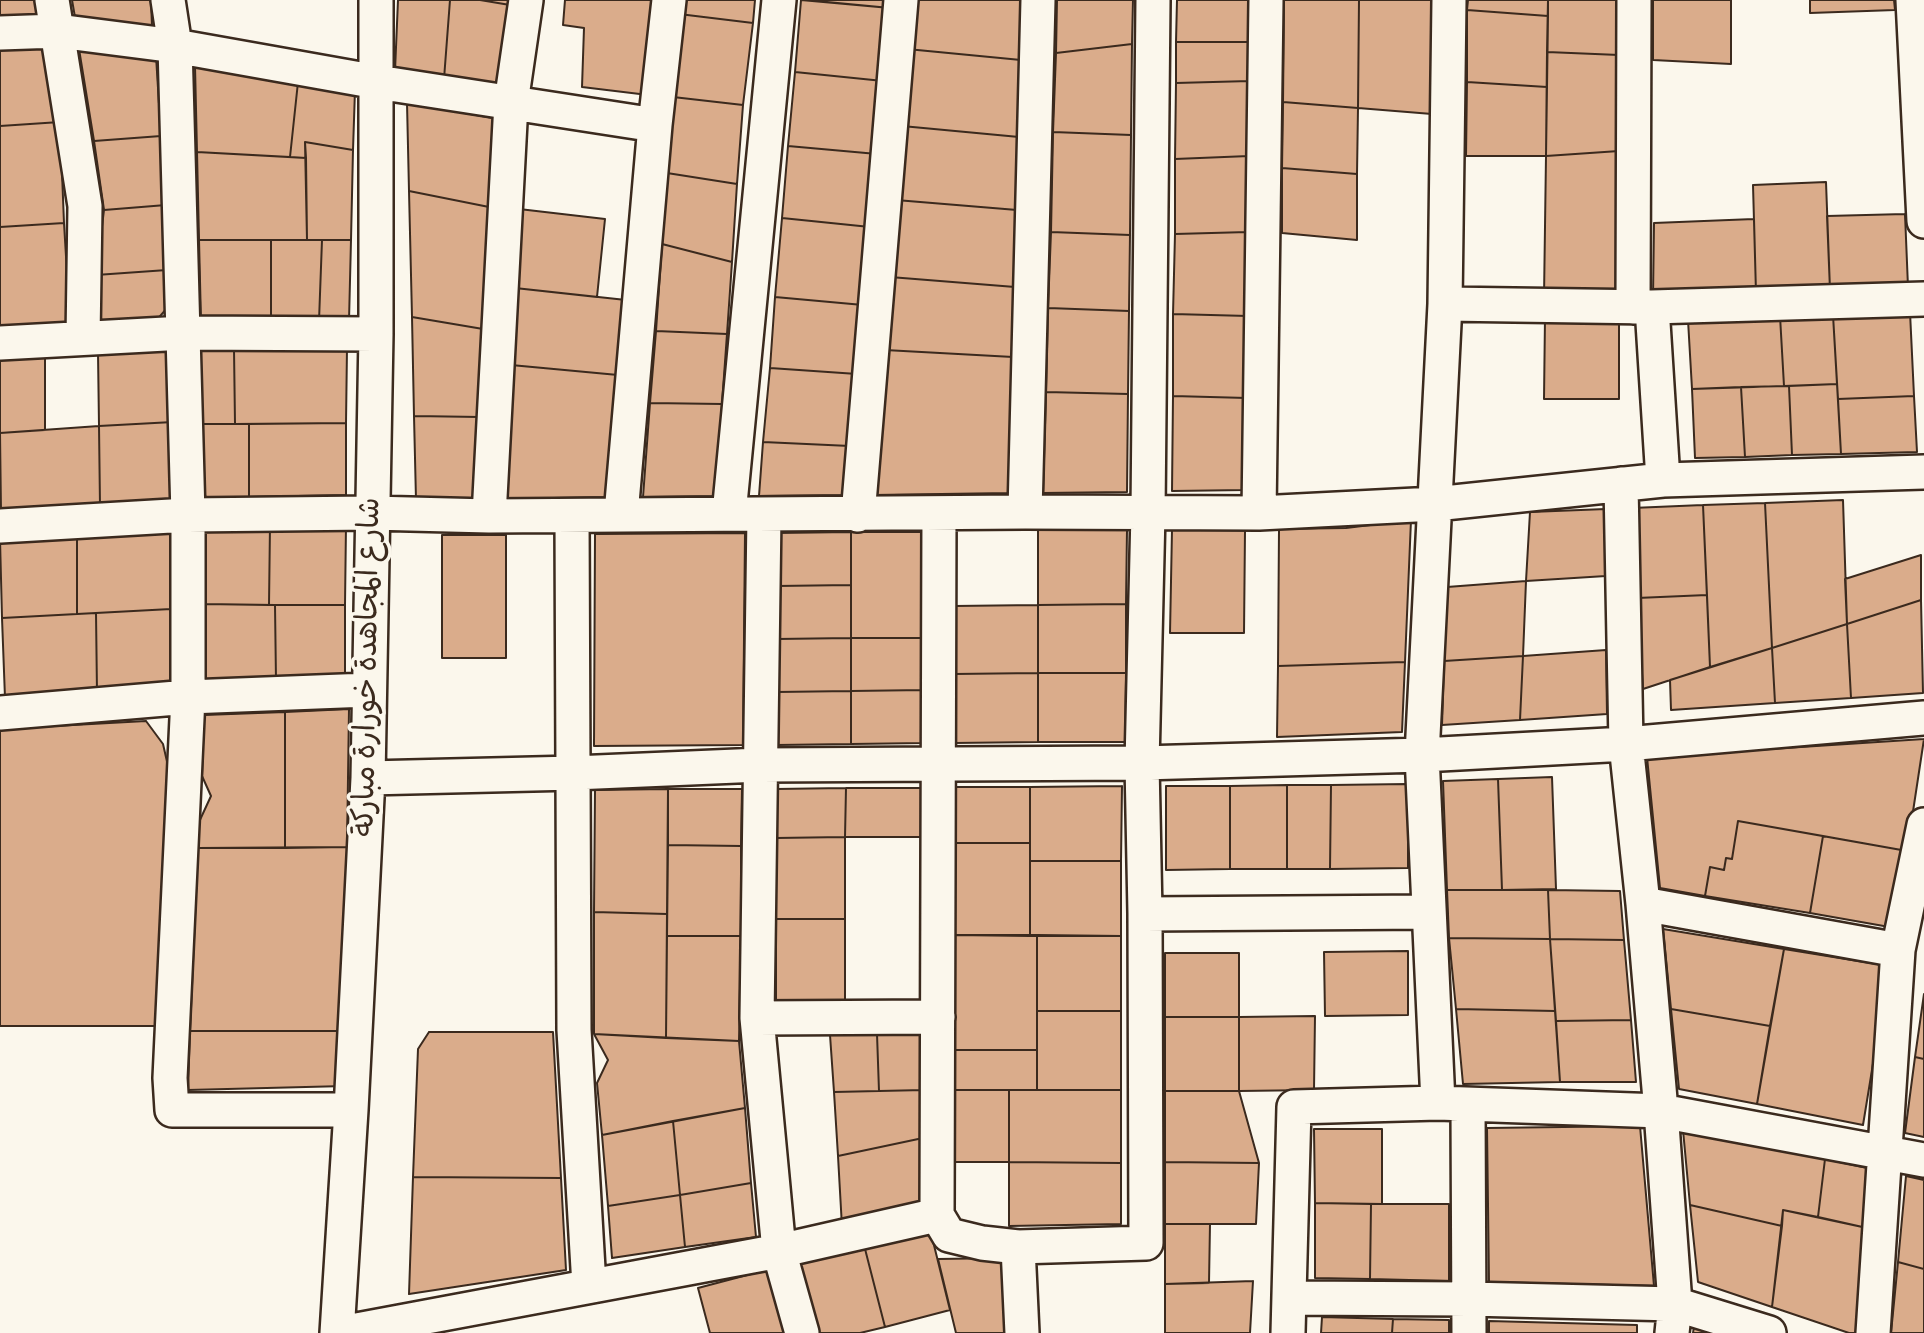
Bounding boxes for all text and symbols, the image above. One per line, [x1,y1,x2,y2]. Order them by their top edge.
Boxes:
street label: شارع المجاهدة خورارة مباركة [347,497,389,837]

